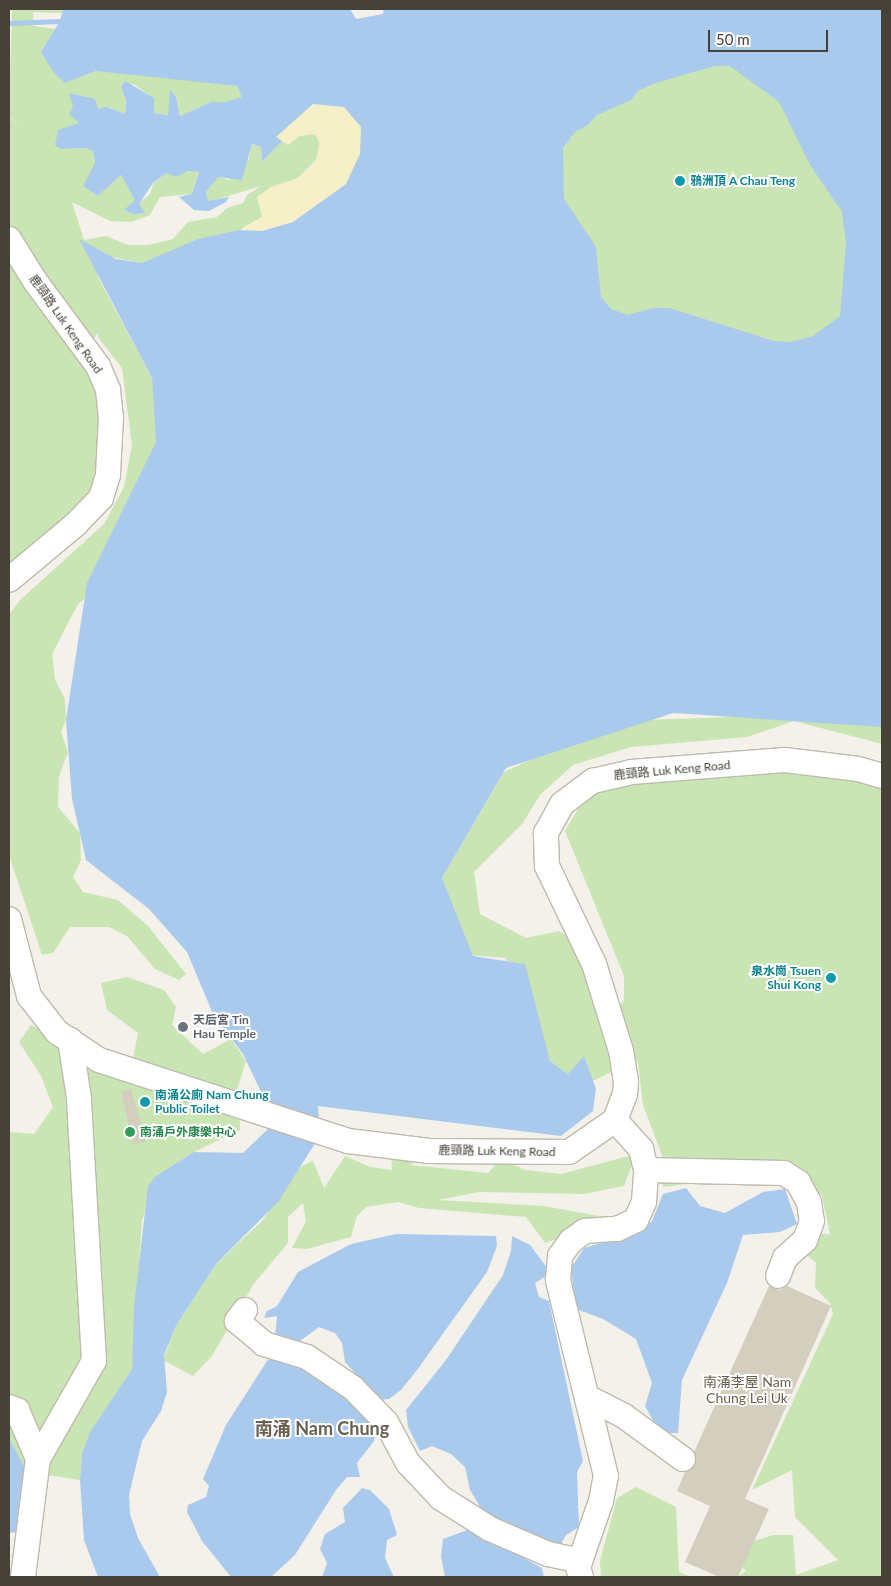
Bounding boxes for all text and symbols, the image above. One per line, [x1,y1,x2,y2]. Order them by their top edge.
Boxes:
scale bar [711,20,831,52]
text: 50 m [716,30,750,48]
place label: 鴉洲頂 A Chau Teng [690,174,796,188]
marker: 鴉洲頂 A Chau Teng [674,175,686,187]
street label: 鹿頸路 Luk Keng Road [26,272,106,376]
street label: 鹿頸路 Luk Keng Road [613,758,731,782]
place label: 泉水崗 Tsuen Shui Kong [751,964,821,992]
marker: 泉水崗 Tsuen Shui Kong [825,972,837,984]
place label: 天后宮 Tin Hau Temple [193,1013,256,1041]
marker: 天后宮 Tin Hau Temple [177,1021,189,1033]
place label: 南涌公廁 Nam Chung Public Toilet [155,1088,269,1116]
marker: 南涌公廁 Nam Chung Public Toilet [139,1096,151,1108]
place label: 南涌戶外康樂中心 [140,1125,236,1139]
marker: 南涌戶外康樂中心 [124,1126,136,1138]
street label: 鹿頸路 Luk Keng Road [438,1143,556,1159]
district label: 南涌李屋 Nam Chung Lei Uk [699,1374,795,1406]
district label: 南涌 Nam Chung [255,1417,389,1439]

